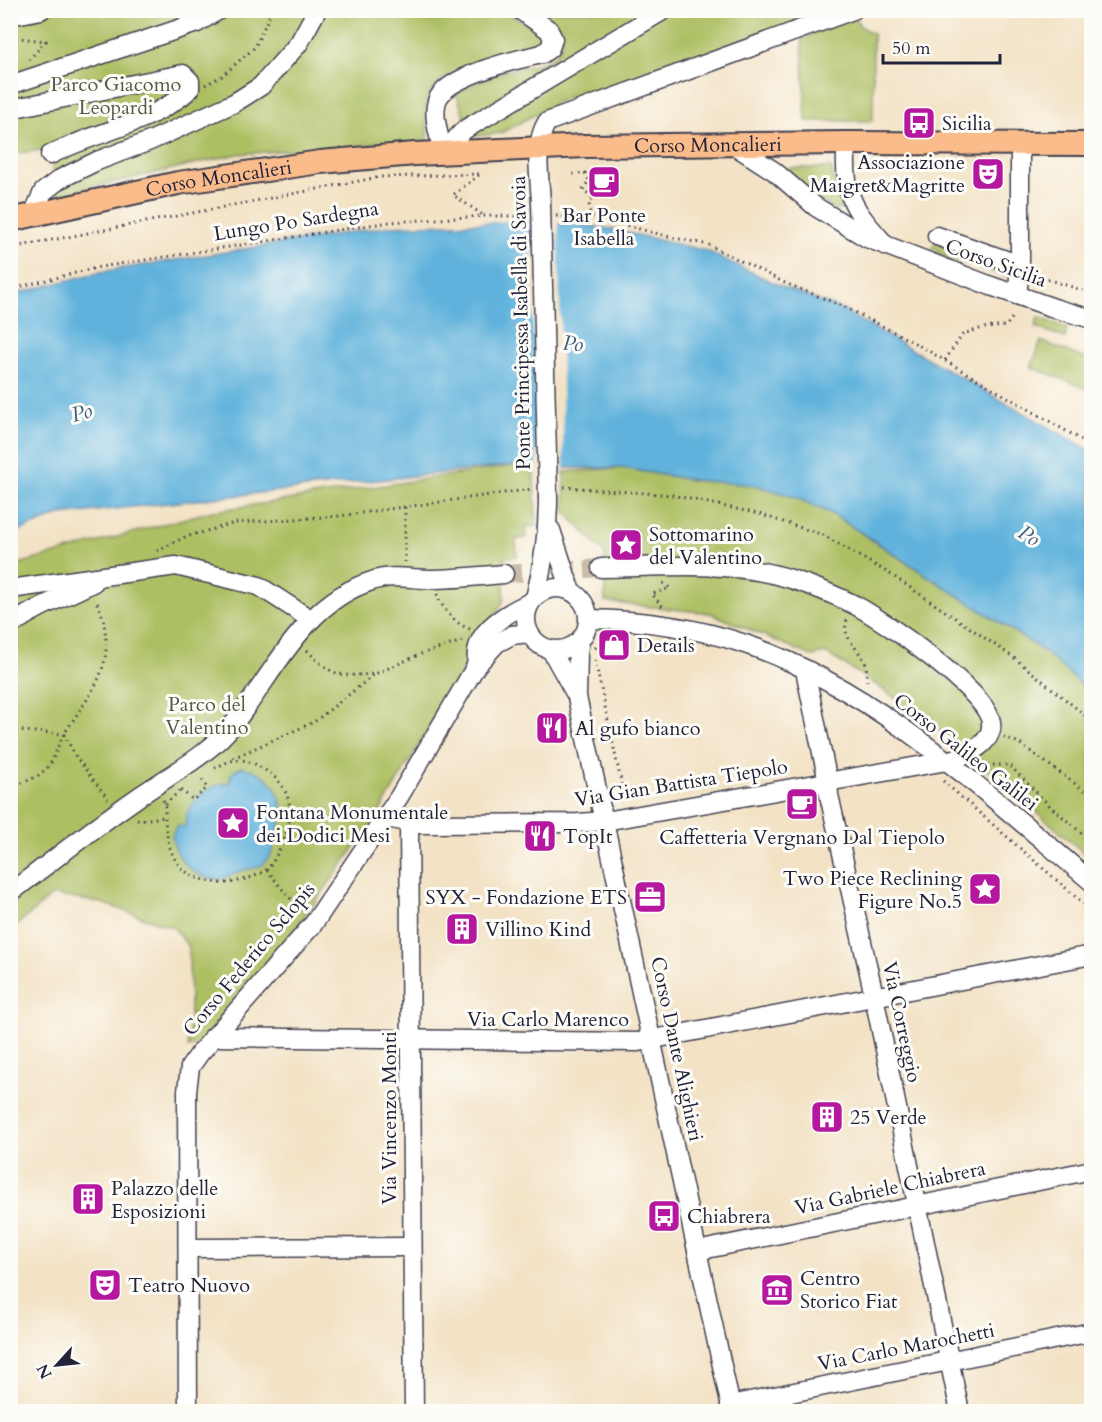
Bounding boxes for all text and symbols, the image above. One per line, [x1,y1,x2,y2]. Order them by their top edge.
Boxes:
scale bar [883,27,1000,65]
text: 50 m [892,36,931,61]
park label: Parco Giacomo Leopardi [51,71,182,121]
bus stop icon: Sicilia [901,105,937,141]
place label: Sicilia [942,110,992,137]
street label: Corso Moncalieri [634,130,782,159]
place label: Associazione Maigret&Magritte [810,149,965,199]
street label: Corso Moncalieri [143,153,294,203]
theatre icon: Associazione Maigret&Magritte [970,156,1006,192]
cafe icon: Bar Ponte Isabella [586,164,622,200]
street label: Ponte Principessa Isabella di Savoia [505,175,537,470]
street label: Lungo Po Sardegna [212,195,381,247]
place label: Bar Ponte Isabella [562,202,646,252]
street label: Corso Sicilia [942,232,1051,294]
water label: Po [561,329,585,359]
water label: Po [68,396,96,430]
water label: Po [1012,518,1046,554]
place label: Sottomarino del Valentino [649,521,762,571]
place icon: Sottomarino del Valentino [608,527,644,563]
shop icon: Details [596,627,632,663]
place label: Details [637,632,695,659]
street label: Corso Galileo Galilei [888,687,1044,817]
park label: Parco del Valentino [166,691,249,741]
restaurant icon: Al gufo bianco [534,710,570,746]
place label: Al gufo bianco [575,715,701,742]
street label: Via Gian Battista Tiepolo [573,753,790,813]
cafe icon: Caffetteria Vergnano Dal Tiepolo [784,786,820,822]
place label: Fontana Monumentale dei Dodici Mesi [256,799,448,849]
place icon: Fontana Monumentale dei Dodici Mesi [215,805,251,841]
restaurant icon: TopIt [522,818,558,854]
place label: TopIt [563,823,613,850]
place label: Caffetteria Vergnano Dal Tiepolo [659,824,945,851]
place label: Two Piece Reclining Figure No.5 [783,865,963,915]
place icon: Two Piece Reclining Figure No.5 [967,871,1003,907]
street label: Corso Federico Sclopis [177,877,321,1041]
office icon: SYX - Fondazione ETS [632,879,668,915]
place label: SYX - Fondazione ETS [426,884,627,911]
building icon: Villino Kind [444,911,480,947]
place label: Villino Kind [485,916,592,943]
street label: Corso Dante Alighieri [644,954,710,1144]
street label: Via Correggio [876,959,928,1085]
street label: Via Carlo Marenco [467,1006,629,1033]
street label: Via Vincenzo Monti [376,1031,403,1205]
building icon: 25 Verde [809,1099,845,1135]
place label: 25 Verde [850,1104,927,1131]
street label: Via Gabriele Chiabrera [792,1154,988,1221]
place label: Palazzo delle Esposizioni [111,1175,218,1225]
building icon: Palazzo delle Esposizioni [70,1181,106,1217]
bus stop icon: Chiabrera [646,1198,682,1234]
place label: Chiabrera [687,1203,771,1230]
place label: Centro Storico Fiat [800,1265,898,1315]
theatre icon: Teatro Nuovo [87,1267,123,1303]
place label: Teatro Nuovo [128,1272,250,1299]
museum icon: Centro Storico Fiat [759,1272,795,1308]
street label: Via Carlo Marochetti [815,1317,997,1377]
north arrow [27,1335,87,1395]
text: N [32,1360,57,1383]

